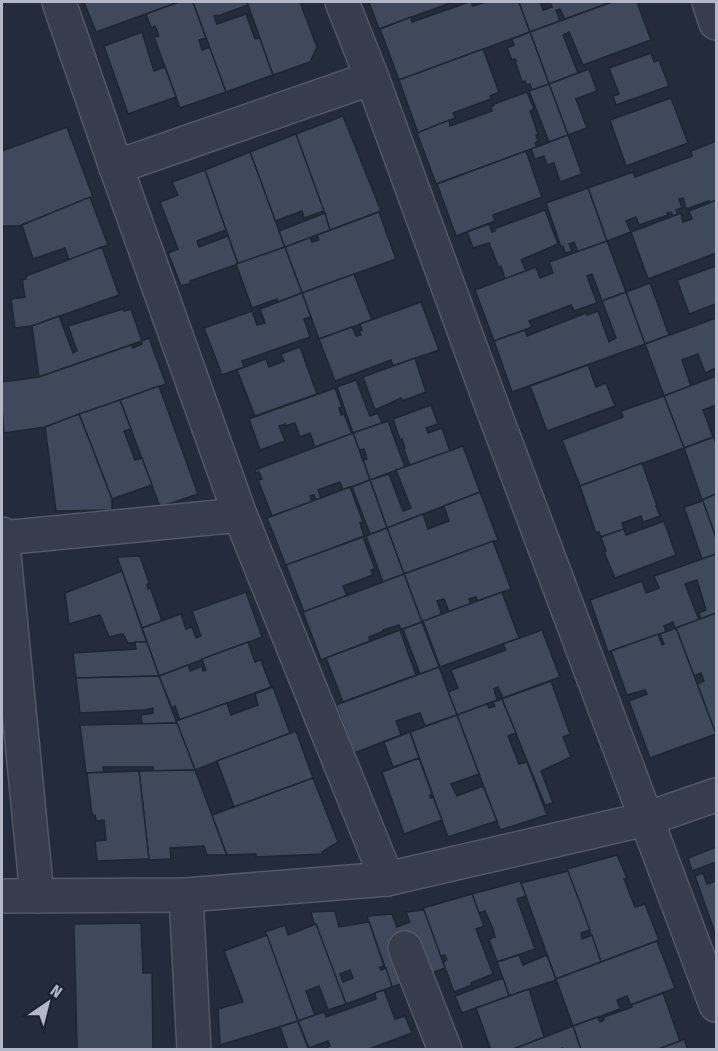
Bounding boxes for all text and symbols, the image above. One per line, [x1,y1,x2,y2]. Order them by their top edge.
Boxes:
north arrow [18,973,78,1033]
text: N [47,981,66,1002]

